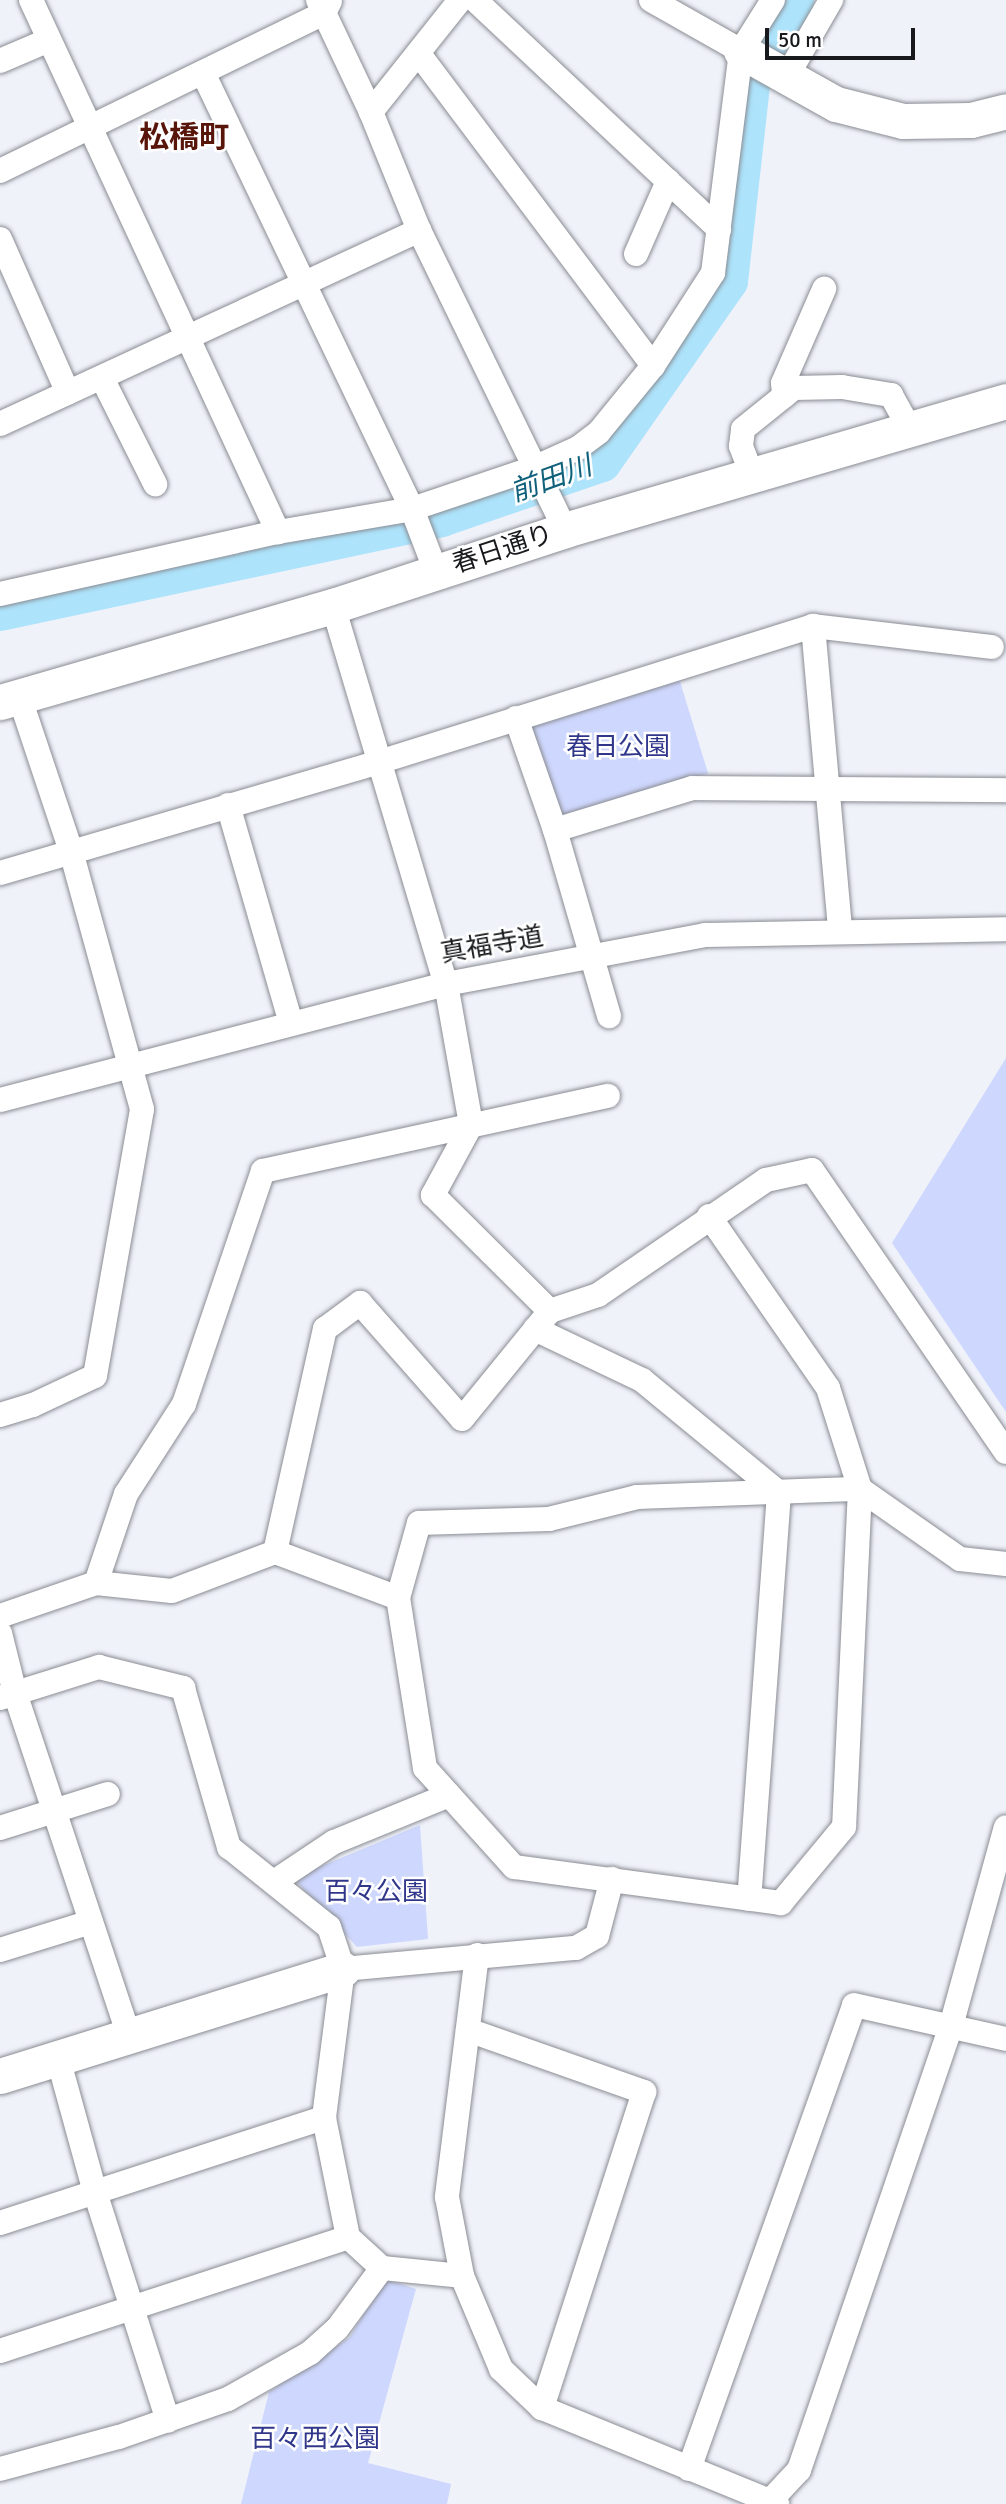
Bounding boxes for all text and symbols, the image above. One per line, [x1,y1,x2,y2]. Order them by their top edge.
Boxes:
scale bar [768,14,918,58]
text: 50 m [778,27,822,53]
district label: 松橋町 [139,120,229,156]
water label: 前田川 [506,449,596,509]
street label: 春日通り [449,519,557,581]
park label: 春日公園 [566,732,670,764]
street label: 真福寺道 [438,922,546,970]
park label: 百々公園 [324,1877,428,1909]
park label: 百々西公園 [250,2424,380,2456]

